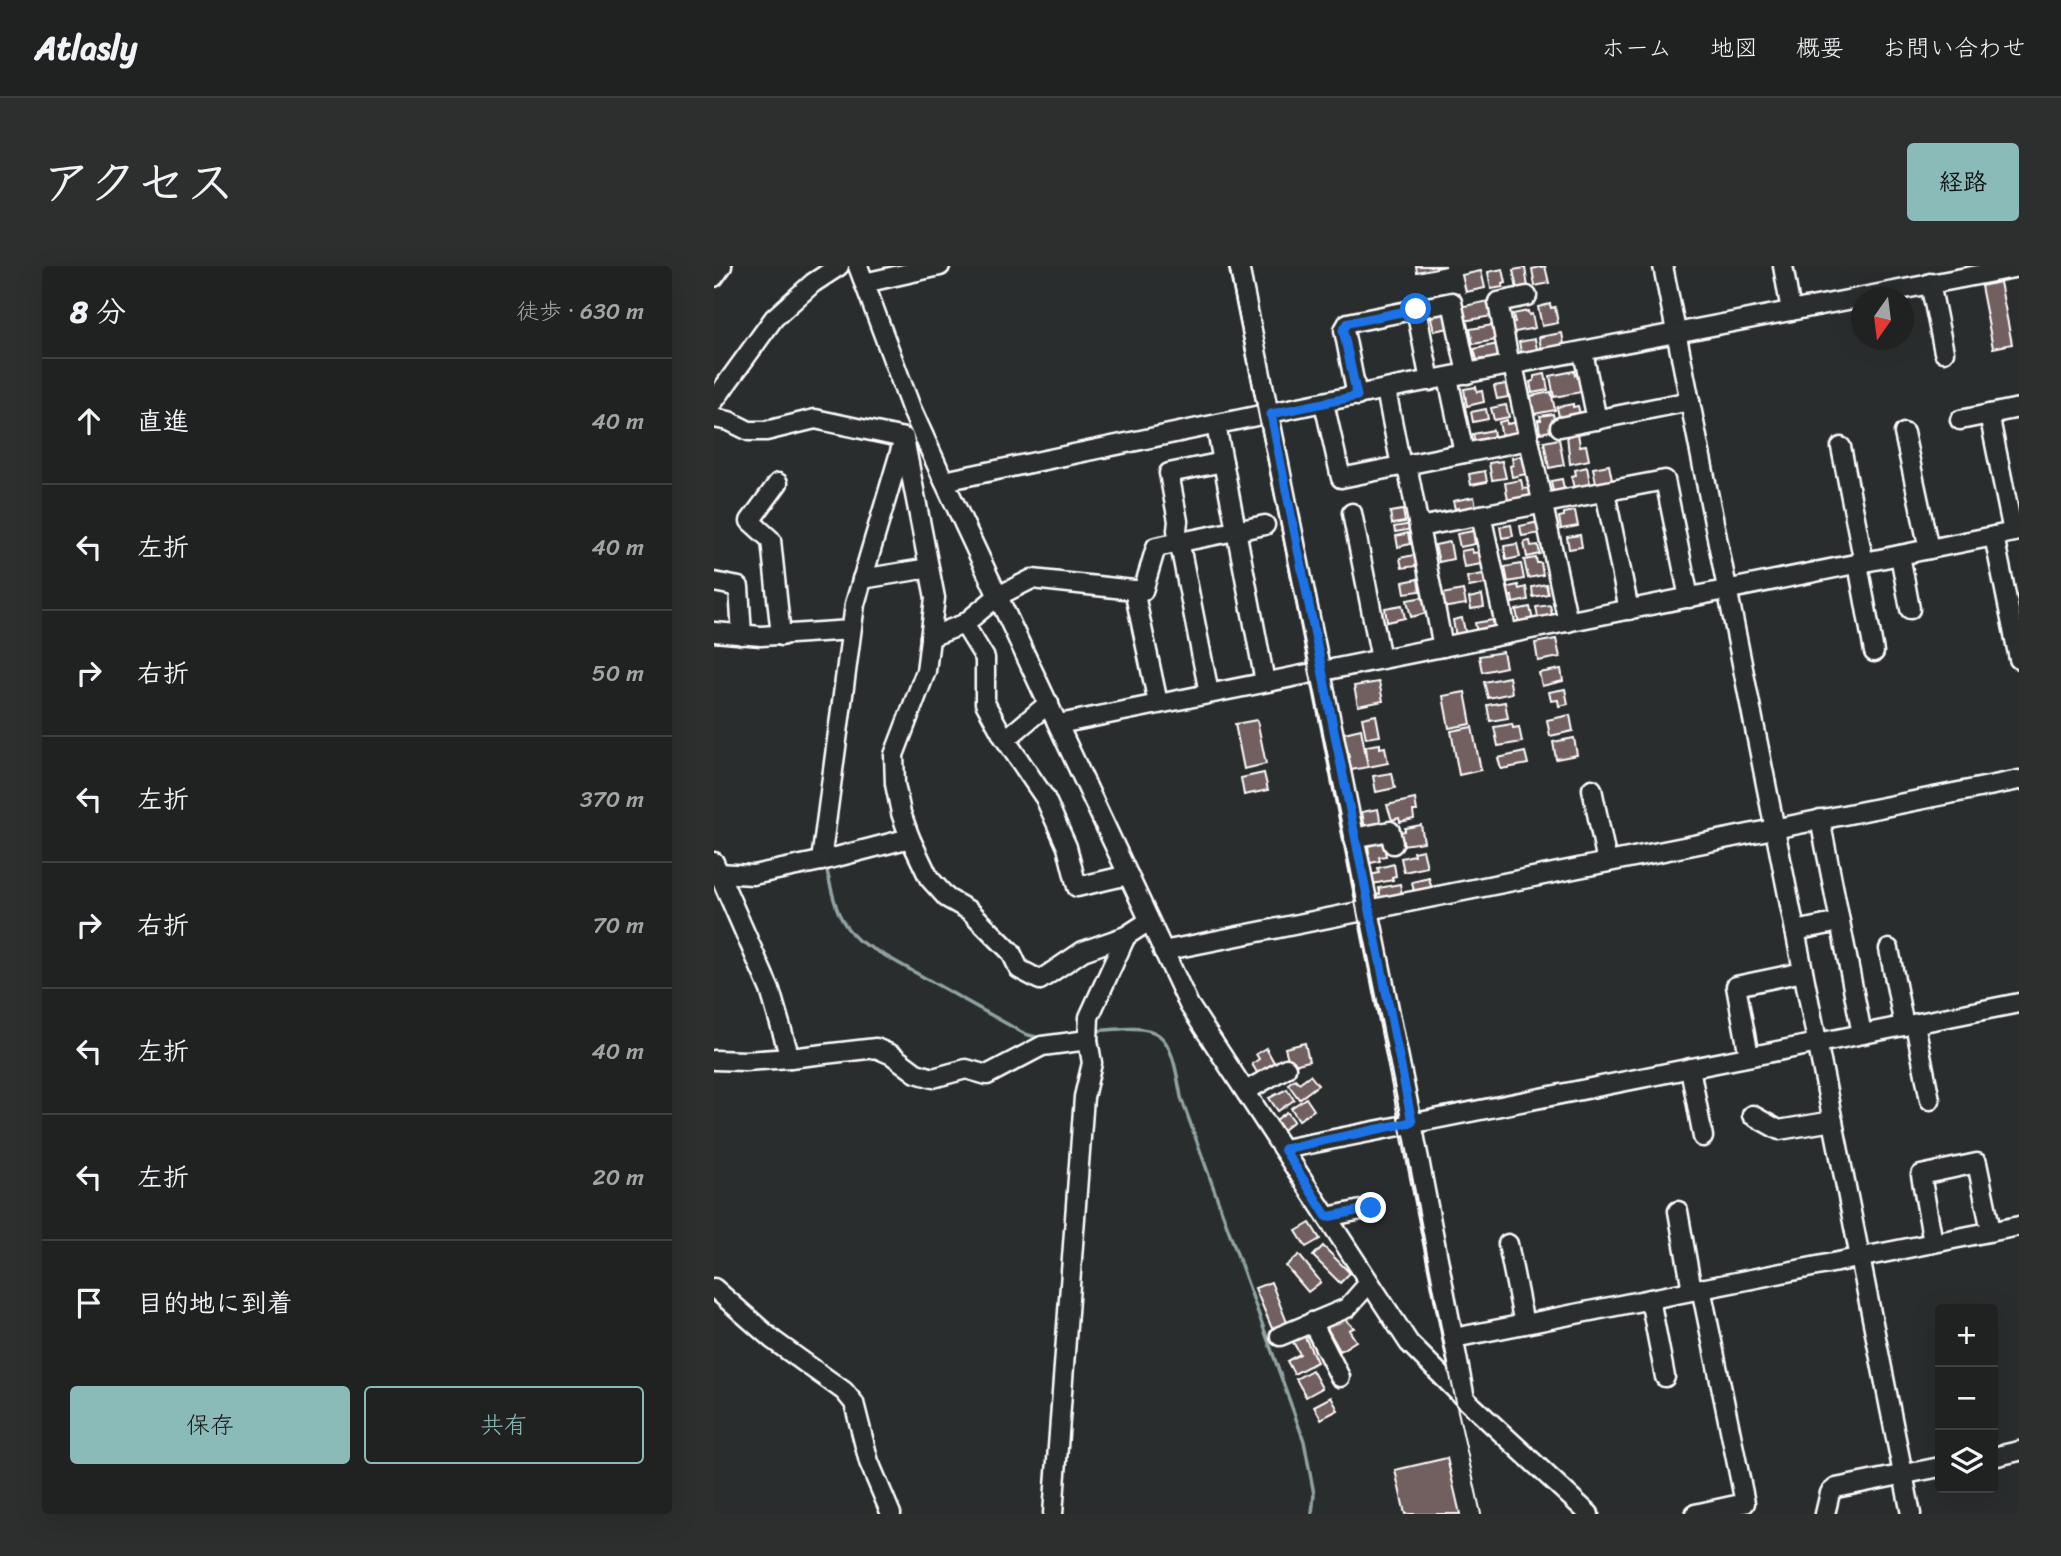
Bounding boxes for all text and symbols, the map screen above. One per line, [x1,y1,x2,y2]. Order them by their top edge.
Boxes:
text: Atlasly [35,19,137,77]
text: ホーム [1601,27,1672,69]
text: 地図 [1710,27,1758,69]
text: 概要 [1796,27,1844,69]
text: お問い合わせ [1882,27,2026,69]
text: アクセス [42,139,235,226]
button: 経路 [1907,143,2019,221]
text: 8 分 [70,285,126,339]
north arrow [1851,287,1914,350]
text: 徒歩 · 630 m [516,291,644,332]
route start [1400,293,1431,324]
text: 直進 [137,398,189,444]
text: 40 m [591,401,644,442]
icon: ahead [70,402,108,440]
text: 左折 [137,524,189,570]
text: 40 m [591,527,644,568]
icon: left [70,528,108,566]
text: 右折 [137,650,189,696]
text: 50 m [592,653,644,694]
icon: right [70,654,108,692]
text: 左折 [137,776,189,822]
text: 370 m [580,779,644,820]
icon: left [70,780,108,818]
text: 右折 [137,902,189,948]
text: 70 m [593,905,644,946]
icon: right [70,906,108,944]
text: 左折 [137,1028,189,1074]
text: 40 m [591,1031,644,1072]
icon: left [70,1032,108,1070]
text: 左折 [137,1154,189,1200]
text: 20 m [593,1157,644,1198]
icon: left [70,1158,108,1196]
route end [1355,1192,1386,1223]
text: 目的地に到着 [137,1280,293,1326]
icon: arrive [70,1284,108,1322]
map controls [1935,1304,1998,1493]
button: + [1935,1304,1998,1367]
button: − [1935,1367,1998,1430]
button: 保存 [70,1386,350,1464]
button: 共有 [364,1386,644,1464]
button: layers [1935,1430,1998,1493]

